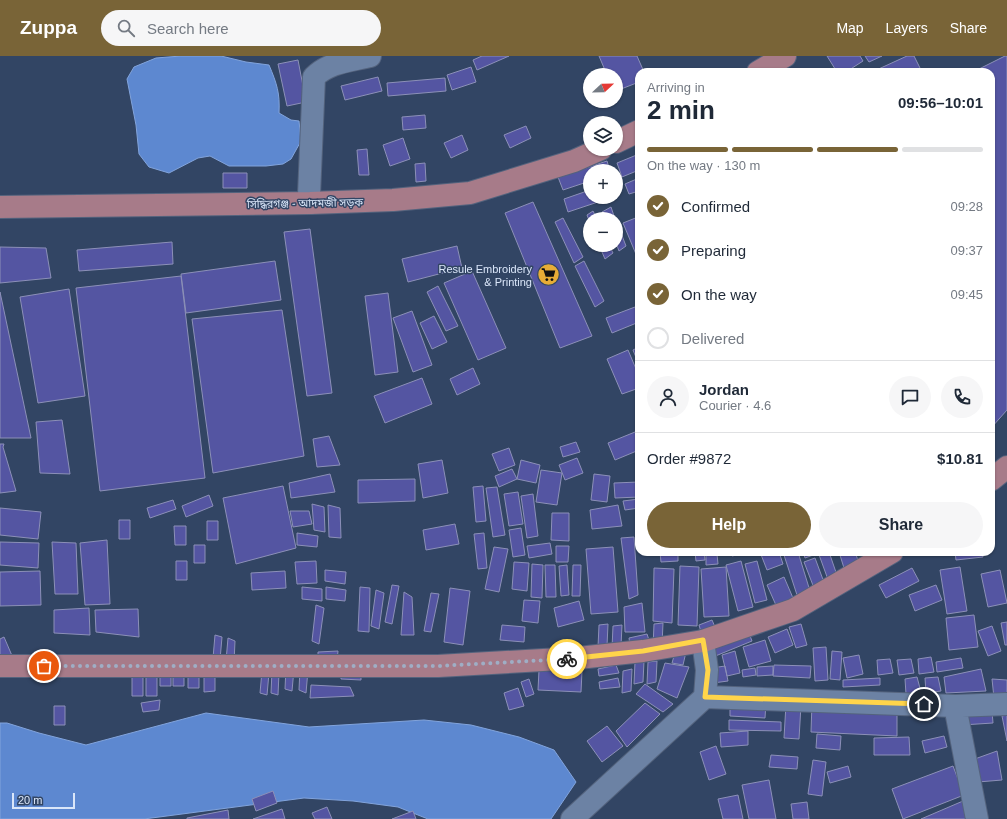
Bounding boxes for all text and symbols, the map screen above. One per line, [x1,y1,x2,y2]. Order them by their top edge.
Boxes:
search box [101,10,381,46]
text: Zuppa [20,17,77,38]
icon: search [115,17,137,39]
text: Search here [147,20,229,37]
text: Map [836,20,864,36]
text: Layers [886,20,928,36]
text: Share [950,20,987,36]
north arrow [583,68,623,108]
map controls [583,68,623,252]
text: Arriving in [647,80,705,95]
text: 09:56–10:01 [898,94,983,111]
text: 2 min [647,95,715,125]
button: layers [583,116,623,156]
text: On the way · 130 m [647,158,760,173]
button: + [583,164,623,204]
icon: check [647,195,669,217]
street label: সিদ্ধিরগঞ্জ - আদমজী সড়ক [246,196,363,210]
text: Confirmed [681,198,750,215]
text: 09:28 [950,199,983,214]
button: − [583,212,623,252]
icon: check [647,239,669,261]
text: Preparing [681,242,746,259]
text: 09:37 [950,243,983,258]
supermarket icon: Resule Embroidery & Printing [535,262,561,288]
place label: Resule Embroidery & Printing [438,263,532,288]
icon: check [647,283,669,305]
text: On the way [681,286,757,303]
text: 09:45 [950,287,983,302]
text: Delivered [681,330,744,347]
button: person [647,376,689,418]
button: chat [889,376,931,418]
button: phone [941,376,983,418]
text: Jordan [699,381,749,398]
text: Courier · 4.6 [699,398,771,413]
text: Order #9872 [647,450,731,467]
text: $10.81 [937,450,983,467]
button: Help [647,502,811,548]
button: Share [819,502,983,548]
courier [547,639,587,679]
icon: bike [556,648,578,670]
pin [27,649,61,683]
icon: bag [33,655,55,677]
pin [907,687,941,721]
icon: home [913,693,935,715]
scale bar [12,791,75,810]
text: 20 m [18,794,42,806]

